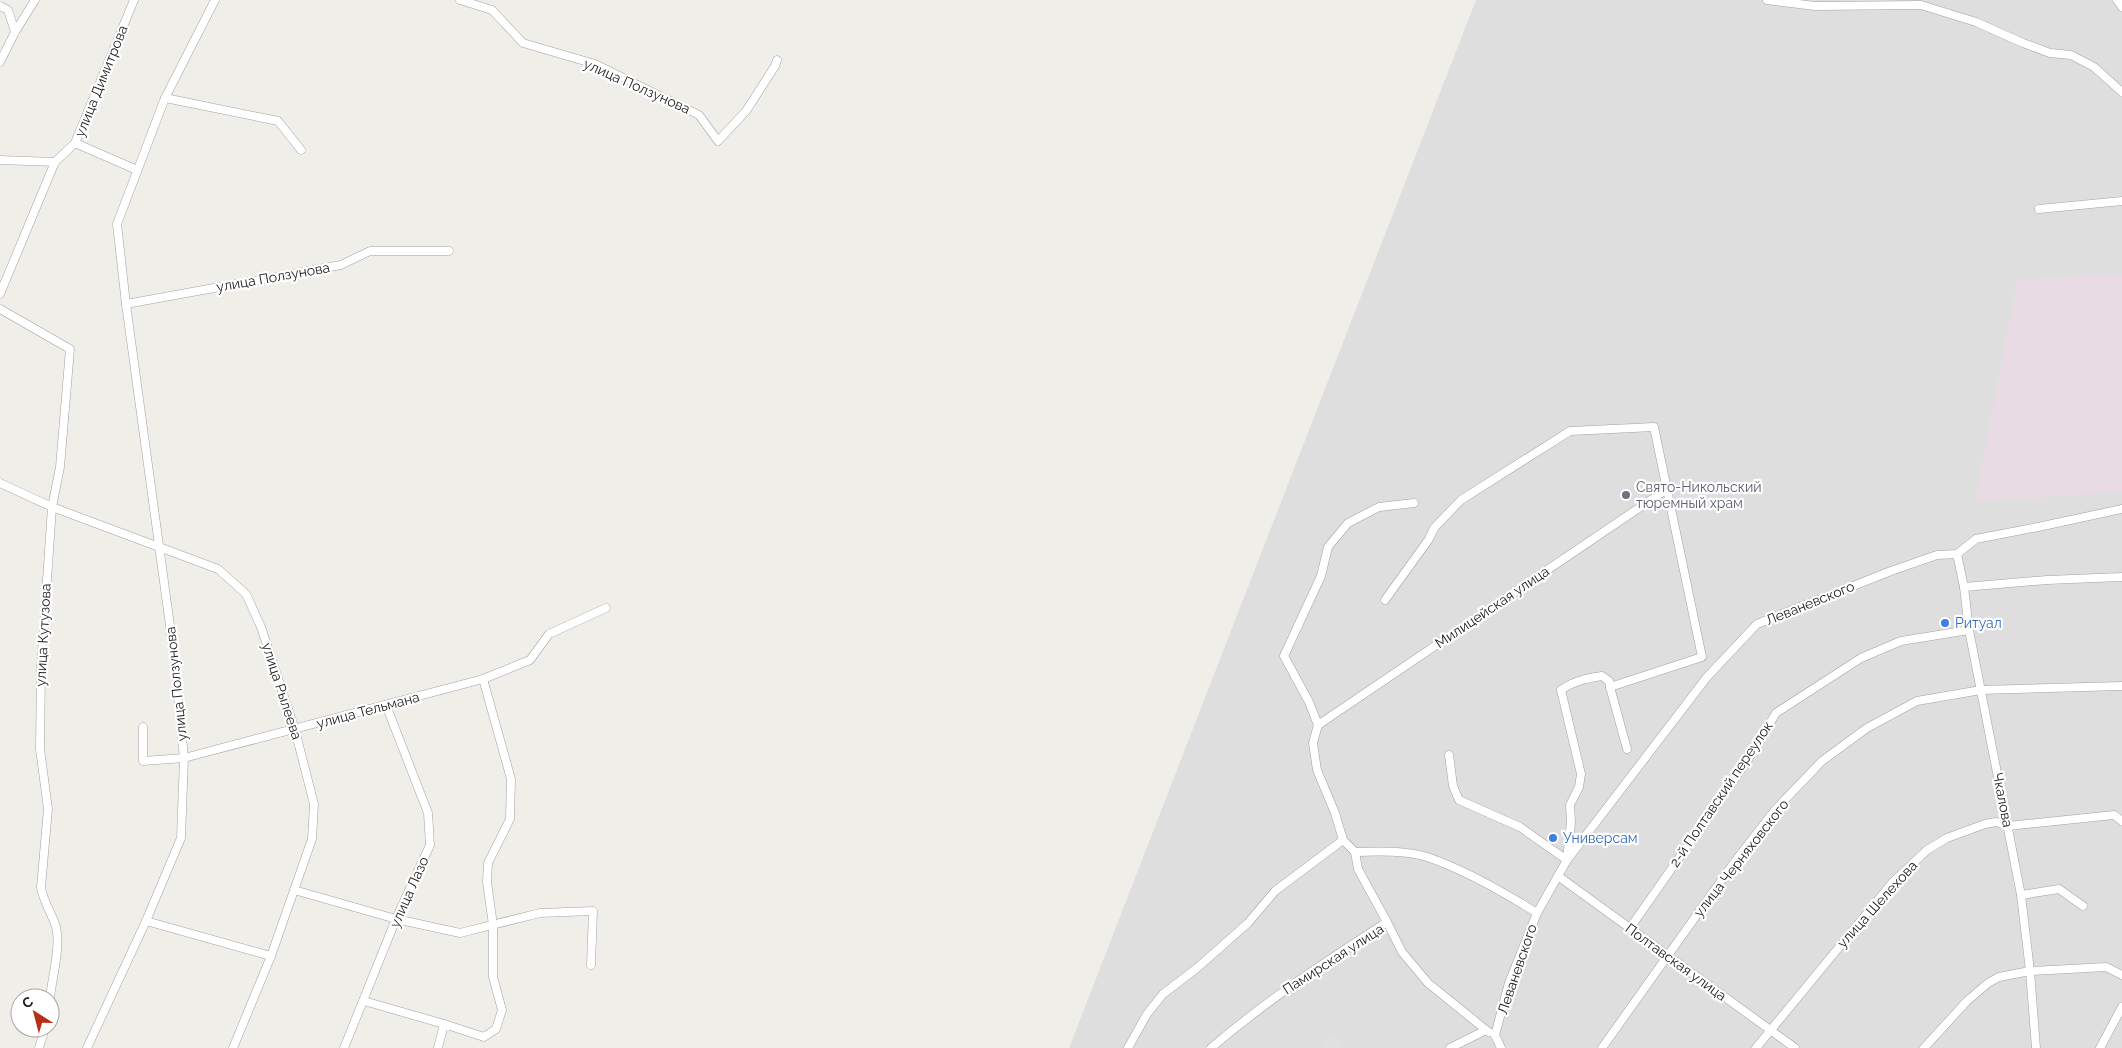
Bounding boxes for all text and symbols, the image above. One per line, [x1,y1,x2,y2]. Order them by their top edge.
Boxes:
street label: улица Димитрова [71,23,131,139]
street label: улица Ползунова [581,55,693,117]
street label: улица Ползунова [215,259,331,295]
place label: Свято-Никольский тюремный храм [1636,479,1762,511]
marker: Свято-Никольский тюремный храм [1620,489,1632,501]
street label: Милицейская улица [1432,563,1552,651]
street label: Леваневского [1763,578,1857,628]
street label: улица Кутузова [32,583,54,687]
place label: Ритуал [1955,615,2002,631]
marker: Ритуал [1939,617,1951,629]
street label: улица Ползунова [162,626,190,742]
street label: улица Рылеева [259,641,305,741]
street label: улица Тельмана [315,689,421,731]
street label: 2-й Полтавский переулок [1666,718,1776,870]
street label: Чкалова [1990,771,2016,829]
street label: улица Черняховского [1690,796,1792,920]
place label: Универсам [1563,830,1638,846]
marker: Универсам [1547,832,1559,844]
street label: улица Лазо [386,854,432,930]
street label: улица Шелехова [1834,857,1920,951]
street label: Памирская улица [1280,920,1386,998]
street label: Полтавская улица [1622,920,1730,1004]
street label: Леваневского [1494,922,1540,1016]
north arrow [10,988,60,1038]
text: С [19,993,36,1012]

